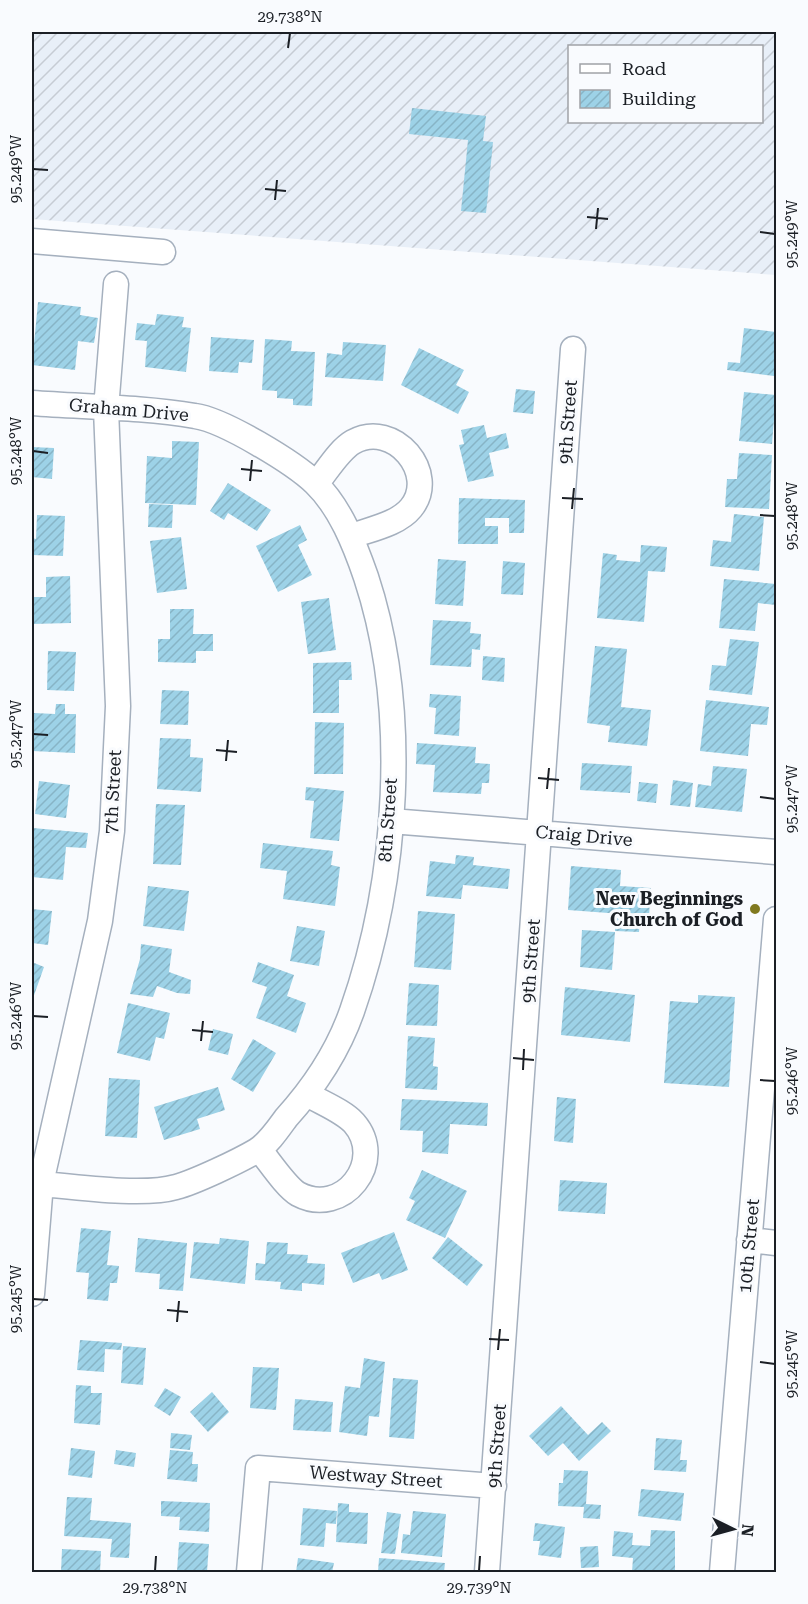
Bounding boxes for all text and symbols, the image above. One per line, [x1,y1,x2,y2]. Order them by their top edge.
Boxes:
text: 29.738°N [257,8,323,26]
legend [568,45,763,123]
text: Road [622,58,667,79]
text: Building [622,88,696,109]
text: 95.249°W [7,134,25,203]
text: 95.249°W [783,199,801,268]
street label: 9th Street [554,379,581,465]
street label: Graham Drive [68,394,190,425]
text: 95.248°W [7,416,25,485]
text: 95.248°W [783,481,801,550]
text: 95.247°W [7,699,25,768]
street label: 7th Street [100,749,125,835]
text: 95.247°W [783,764,801,833]
street label: 8th Street [374,777,401,863]
street label: Craig Drive [535,821,634,850]
place label: New Beginnings Church of God [596,888,743,930]
marker: New Beginnings Church of God [748,902,762,916]
street label: 9th Street [517,918,544,1004]
text: 95.246°W [7,981,25,1050]
text: 95.246°W [783,1046,801,1115]
street label: 10th Street [734,1198,763,1294]
text: 95.245°W [7,1264,25,1333]
text: 95.245°W [783,1329,801,1398]
street label: 9th Street [483,1403,510,1489]
street label: Westway Street [309,1461,444,1492]
north arrow [703,1499,763,1559]
text: N [737,1523,757,1537]
text: 29.738°N [122,1579,188,1597]
text: 29.739°N [446,1579,512,1597]

